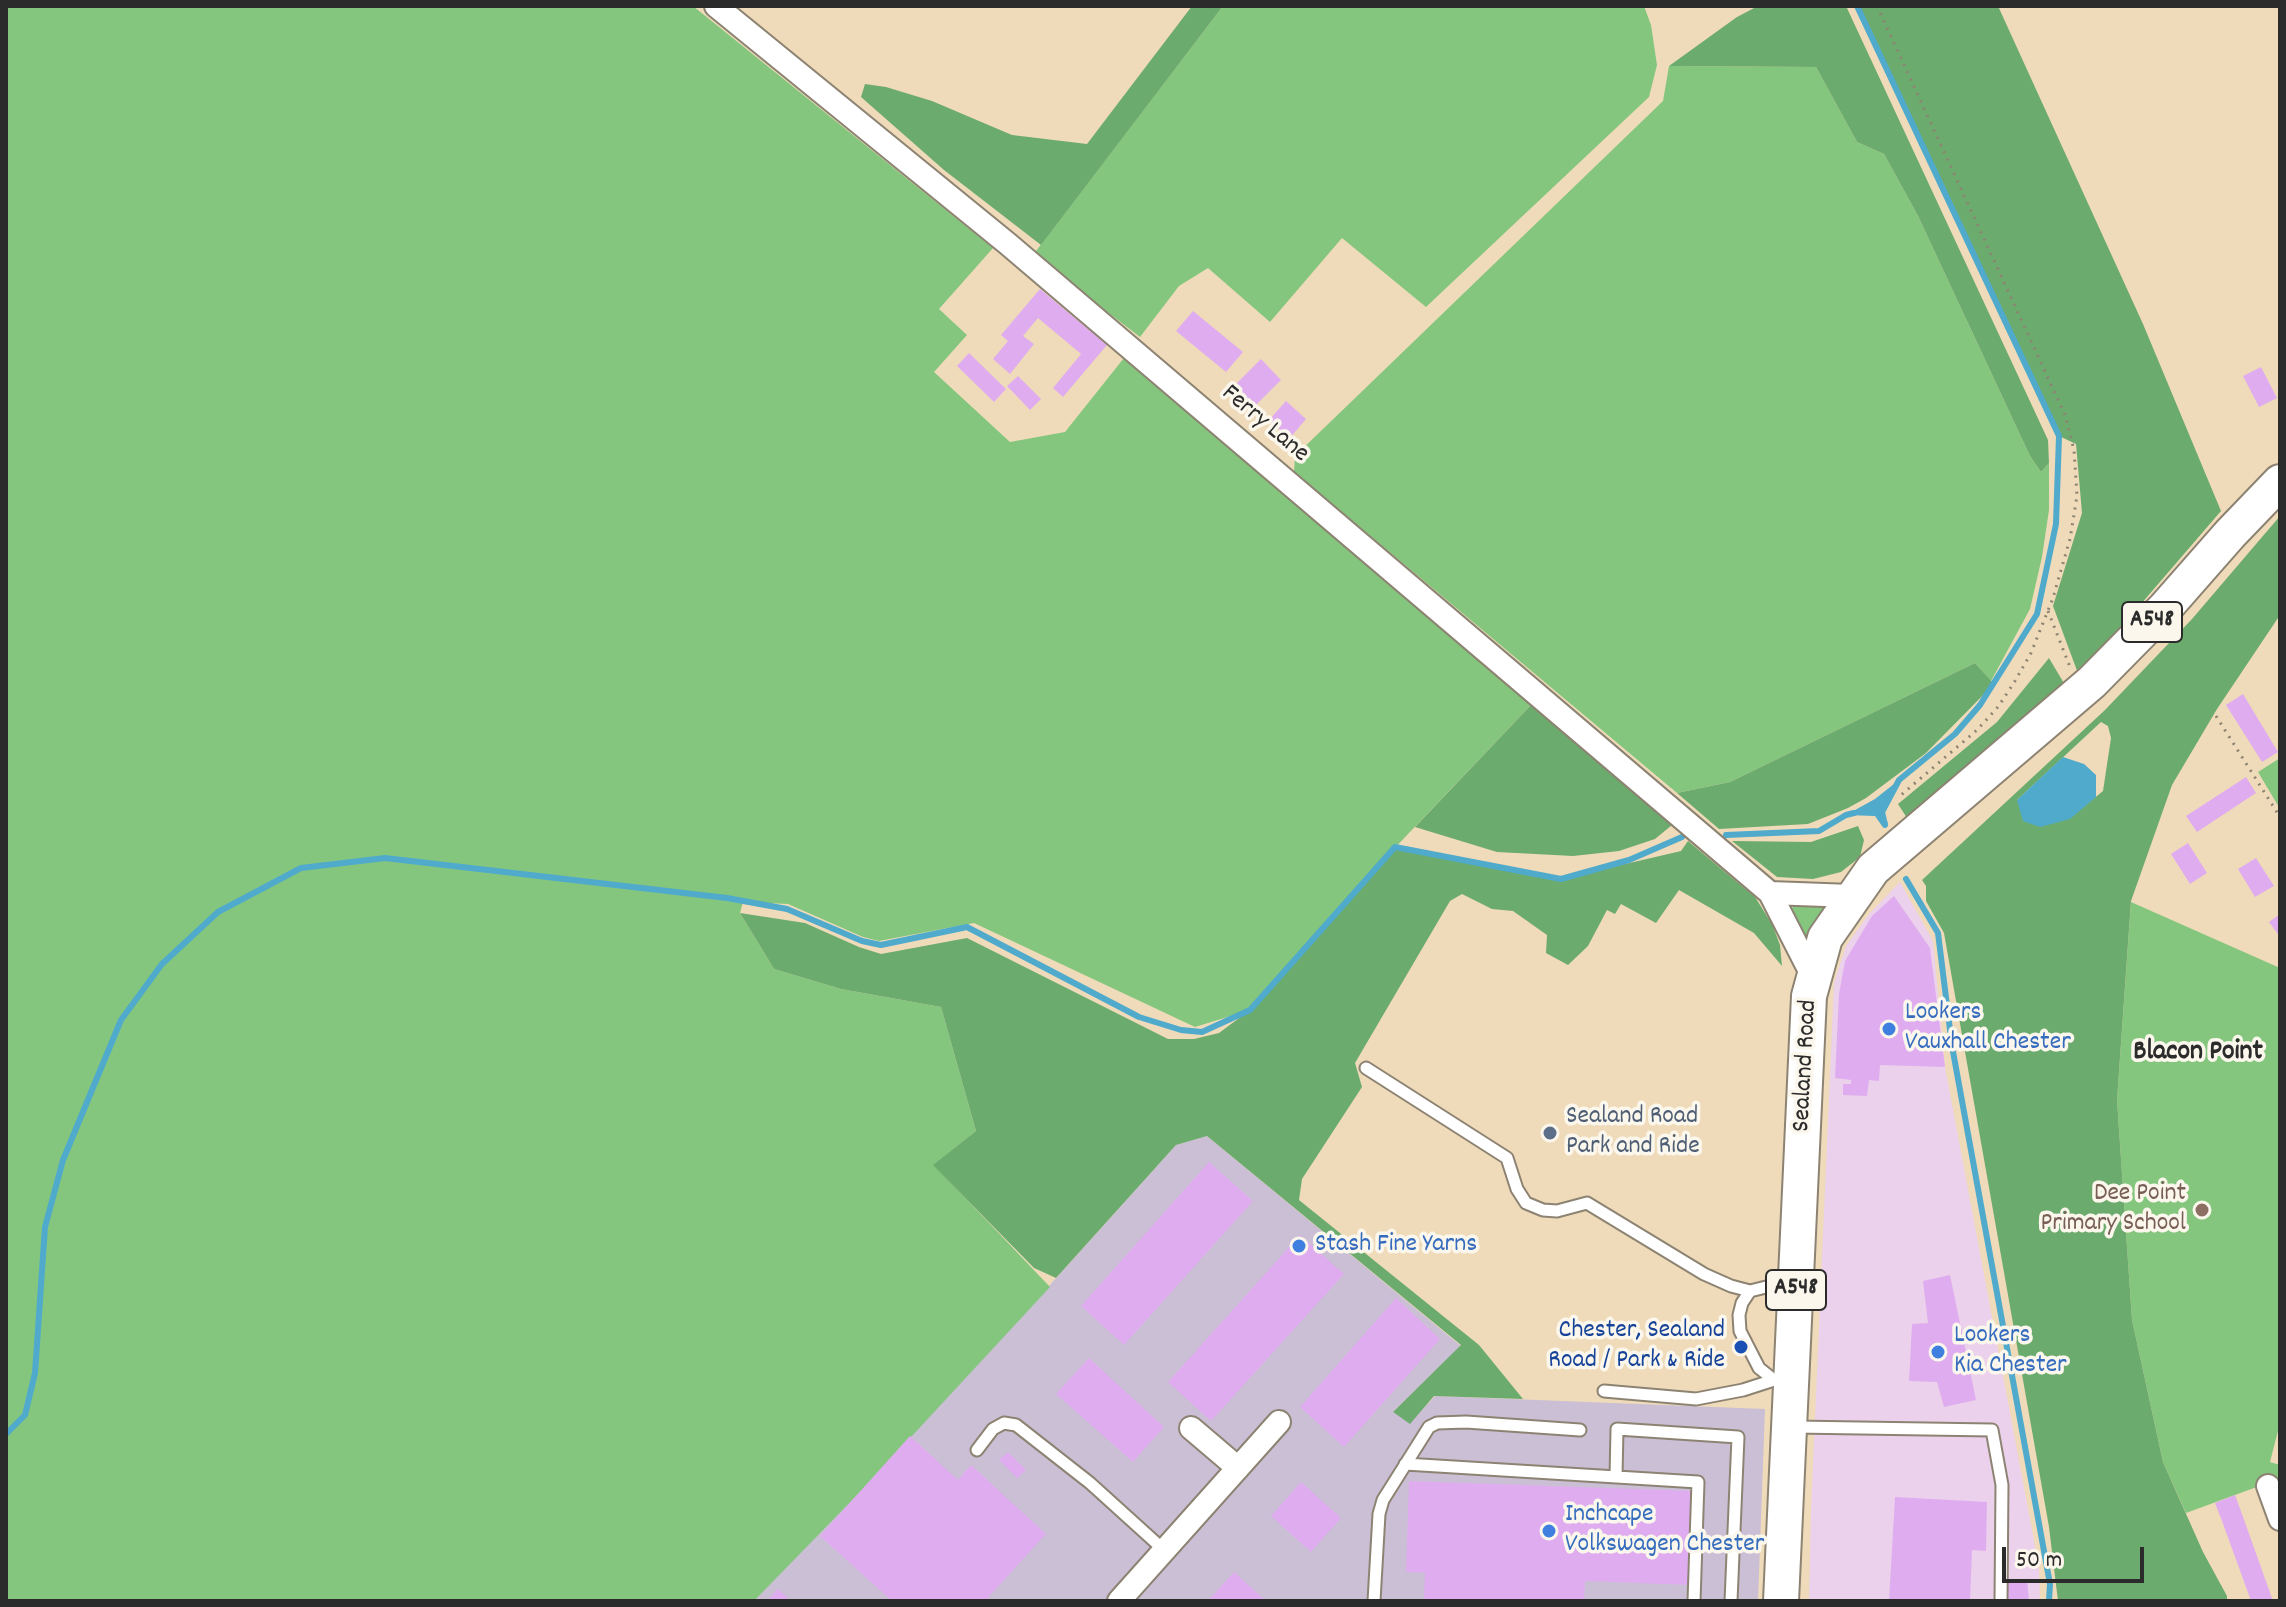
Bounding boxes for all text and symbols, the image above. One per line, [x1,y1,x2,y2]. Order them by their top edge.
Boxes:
street label: Ferry Lane [1214,379,1314,471]
road number: A548 [2122,602,2182,642]
place label: Lookers Vauxhall Chester [1905,998,2071,1060]
street label: Sealand Road [1788,999,1826,1133]
marker: Lookers Vauxhall Chester [1880,1020,1898,1038]
district label: Blacon Point [2133,1037,2263,1071]
place label: Sealand Road Park and Ride [1566,1102,1700,1164]
marker: Sealand Road Park and Ride [1541,1124,1559,1142]
place label: Dee Point Primary School [2040,1179,2186,1240]
marker: Dee Point Primary School [2193,1201,2211,1219]
place label: Stash Fine Yarns [1315,1230,1477,1262]
marker: Stash Fine Yarns [1290,1237,1308,1255]
road number: A548 [1766,1270,1826,1310]
place label: Chester, Sealand Road / Park & Ride [1548,1316,1725,1378]
place label: Lookers Kia Chester [1954,1321,2067,1382]
marker: Chester, Sealand Road / Park & Ride [1732,1338,1750,1356]
marker: Lookers Kia Chester [1929,1343,1947,1361]
place label: Inchcape Volkswagen Chester [1565,1500,1764,1562]
marker: Inchcape Volkswagen Chester [1540,1522,1558,1540]
scale bar [2006,1531,2148,1581]
text: 50 m [2016,1544,2062,1578]

